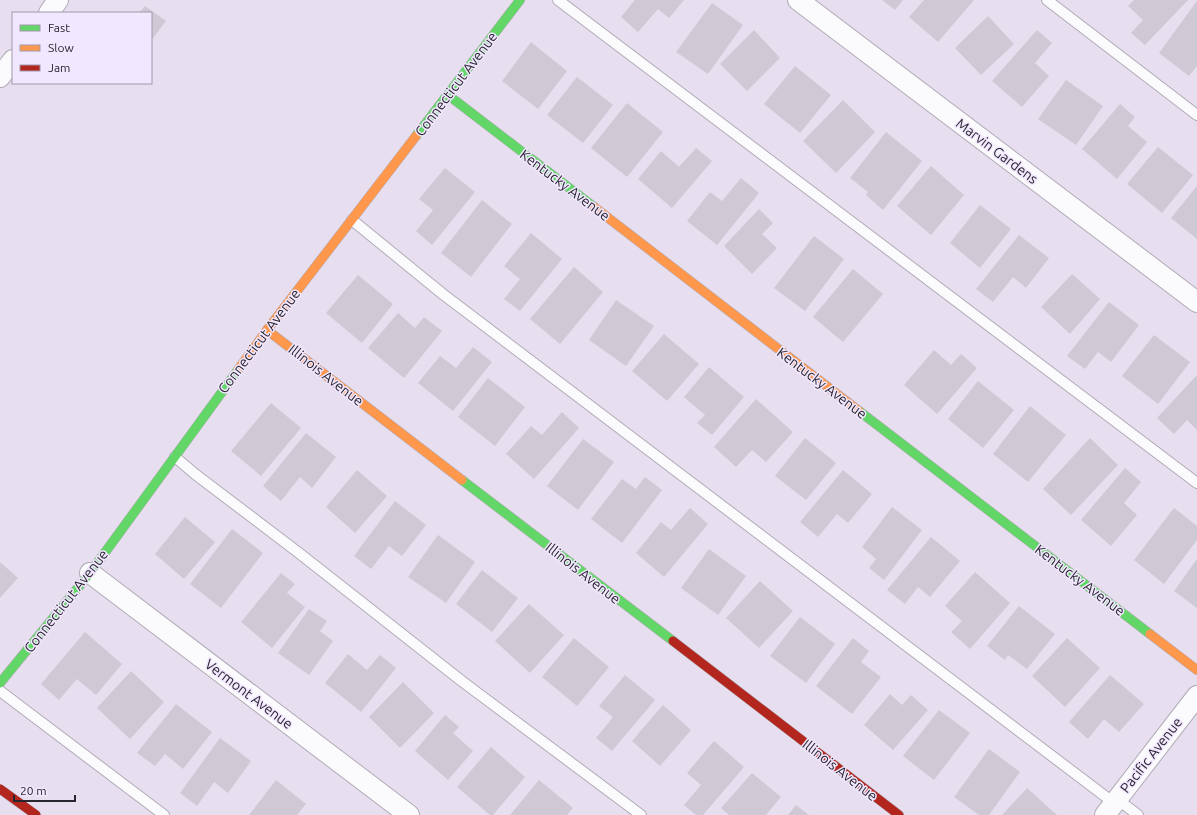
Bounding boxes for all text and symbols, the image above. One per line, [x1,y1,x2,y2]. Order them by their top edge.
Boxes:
legend [12,12,152,84]
text: Fast [48,21,70,34]
street label: Connecticut Avenue [412,29,500,139]
text: Slow [48,41,74,54]
text: Jam [48,61,70,74]
street label: Marvin Gardens [953,115,1041,187]
street label: Kentucky Avenue [517,146,613,224]
street label: Connecticut Avenue [215,286,303,396]
street label: Illinois Avenue [285,341,367,409]
street label: Kentucky Avenue [774,344,870,422]
street label: Illinois Avenue [542,539,624,607]
street label: Kentucky Avenue [1032,541,1128,619]
street label: Connecticut Avenue [21,546,111,656]
street label: Vermont Avenue [202,656,296,732]
street label: Pacific Avenue [1117,714,1185,796]
street label: Illinois Avenue [799,736,881,804]
scale bar [14,777,75,803]
text: 20 m [20,784,47,797]

